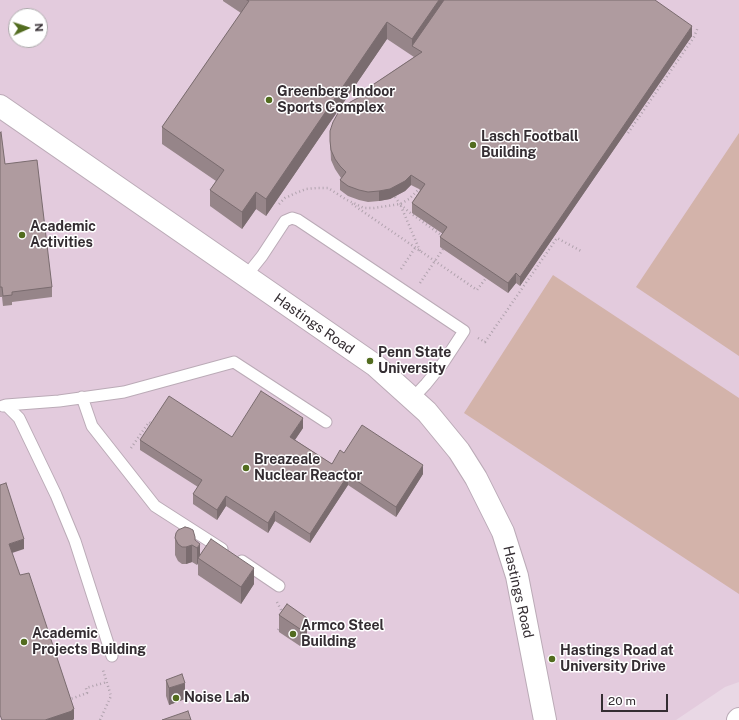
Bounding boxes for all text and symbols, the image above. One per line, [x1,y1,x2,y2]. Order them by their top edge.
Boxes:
north arrow [8,8,48,48]
text: N [33,23,45,32]
place label: Greenberg Indoor Sports Complex [277,84,395,116]
marker: Greenberg Indoor Sports Complex [264,95,274,105]
place label: Lasch Football Building [481,129,579,162]
marker: Lasch Football Building [468,140,478,150]
place label: Academic Activities [30,219,96,252]
marker: Academic Activities [17,230,27,240]
street label: Hastings Road [270,290,358,358]
place label: Penn State University [378,345,451,378]
marker: Penn State University [365,356,375,366]
place label: Breazeale Nuclear Reactor [254,452,362,484]
marker: Breazeale Nuclear Reactor [241,463,251,473]
street label: Hastings Road [499,544,537,640]
place label: Armco Steel Building [301,618,384,650]
place label: Academic Projects Building [32,626,146,658]
marker: Armco Steel Building [288,629,298,639]
marker: Academic Projects Building [19,637,29,647]
place label: Hastings Road at University Drive [560,643,674,676]
marker: Hastings Road at University Drive [547,654,557,664]
scale bar [603,686,670,712]
place label: Noise Lab [184,690,250,706]
marker: Noise Lab [171,693,181,703]
text: 20 m [608,694,636,708]

